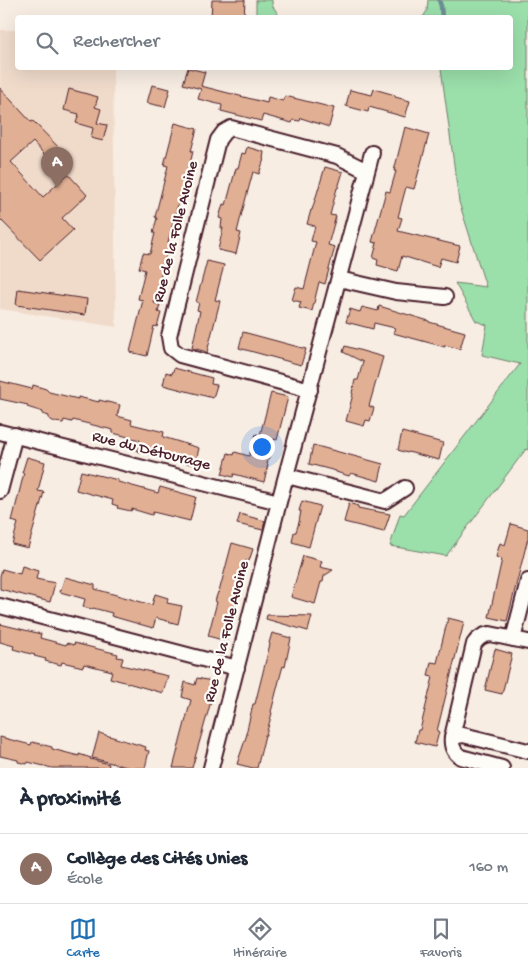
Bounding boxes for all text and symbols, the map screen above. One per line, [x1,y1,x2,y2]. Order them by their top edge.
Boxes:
search box [15,15,513,70]
icon: search [33,29,61,57]
text: Rechercher [73,31,159,54]
pin: A [41,147,73,188]
street label: Rue de la Folle Avoine [150,159,204,305]
street label: Rue du Détourage [90,428,213,476]
your location [249,434,275,460]
street label: Rue de la Folle Avoine [201,559,255,705]
text: À proximité [20,788,121,813]
text: Collège des Cités Unies [67,848,247,871]
text: A [31,859,41,878]
text: 160 m [469,859,508,878]
text: École [67,871,103,890]
tab: Carte [67,915,100,962]
tab: Itinéraire [233,915,287,962]
tab: Favoris [420,915,461,962]

